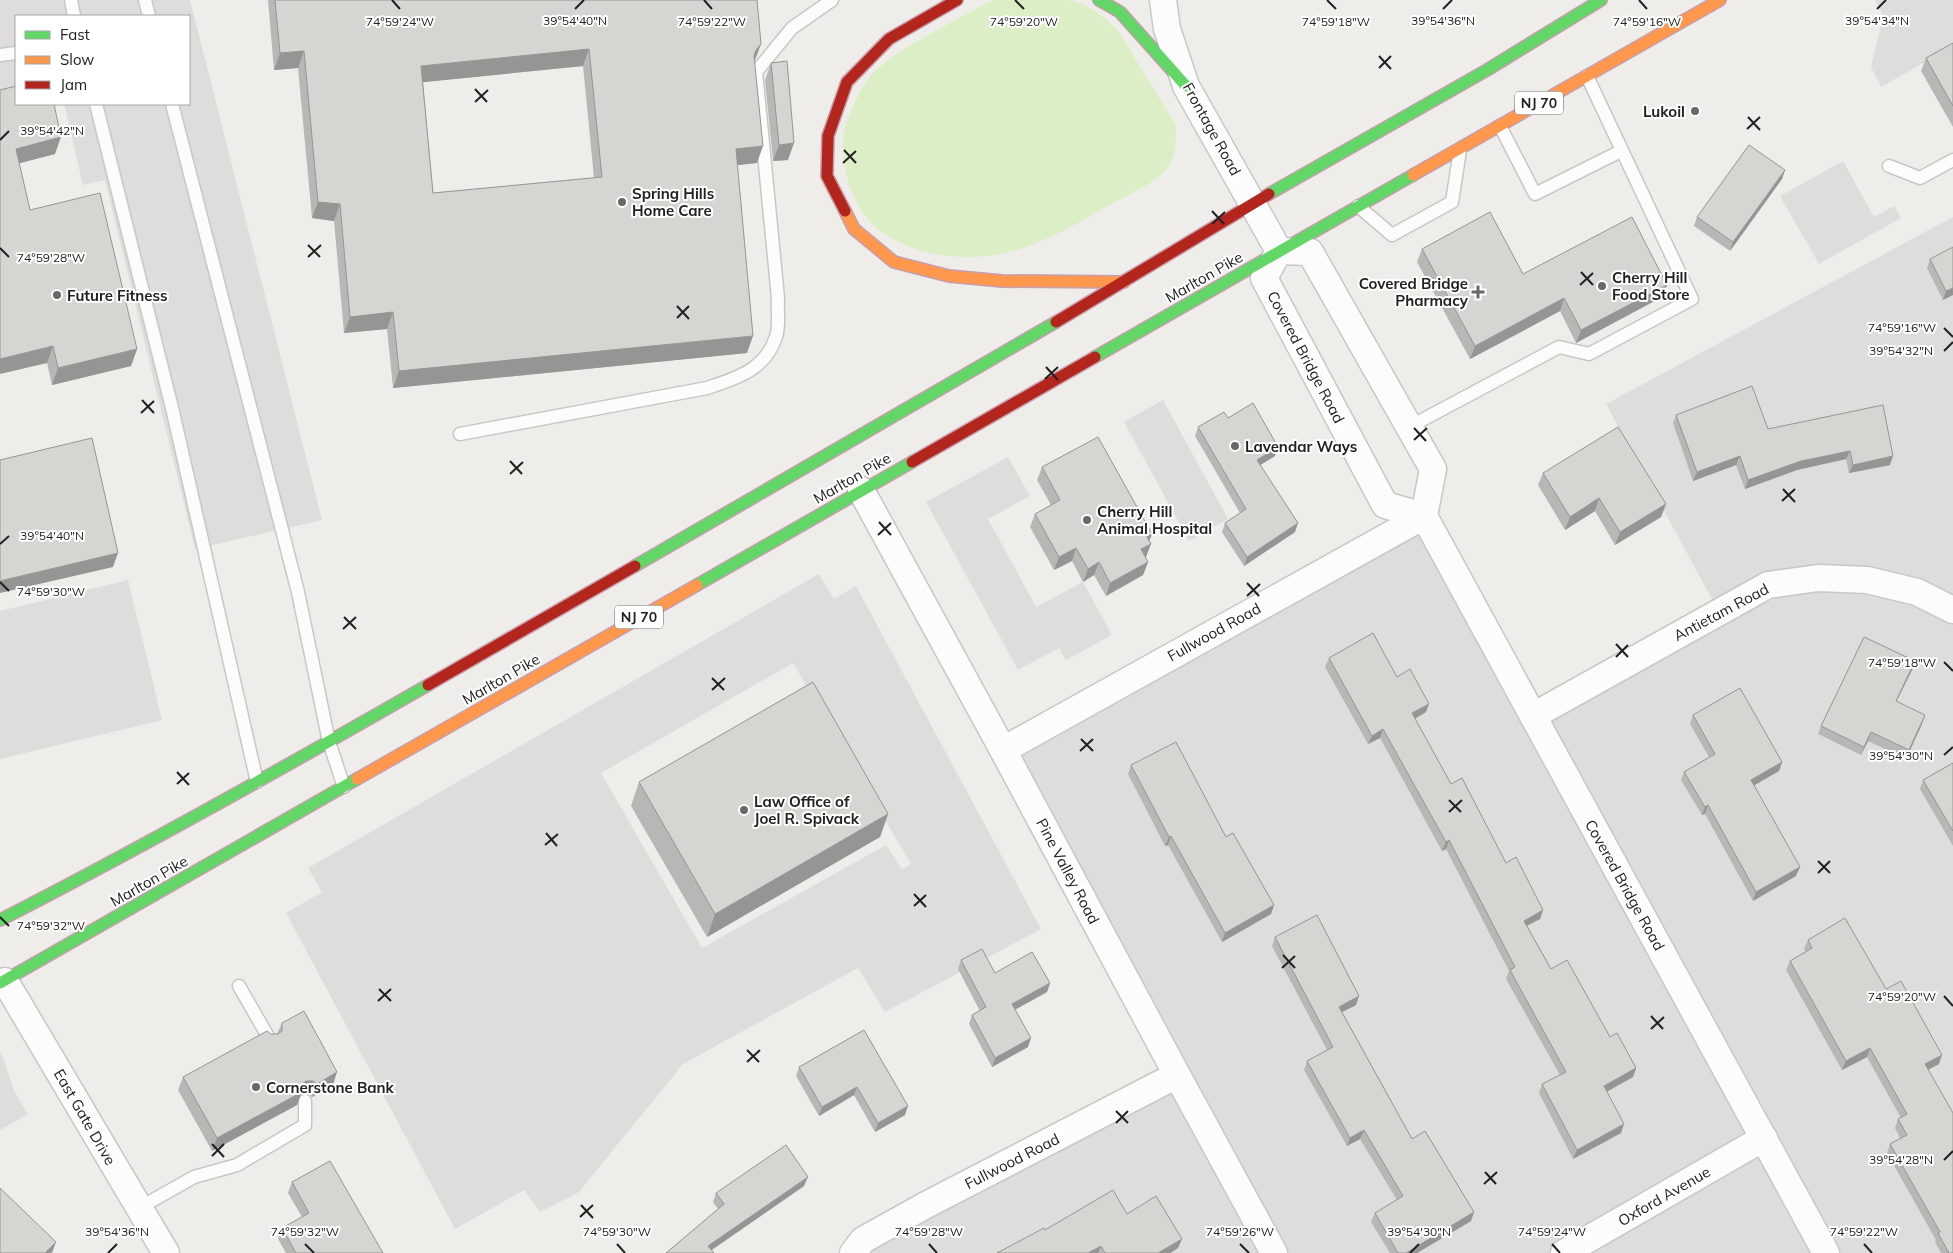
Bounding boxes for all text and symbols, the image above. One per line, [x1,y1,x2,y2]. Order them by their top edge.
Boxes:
text: 39°54'40"N [543,13,607,28]
text: 39°54'36"N [1411,13,1475,28]
text: 39°54'34"N [1845,13,1909,28]
text: 74°59'24"W [366,14,434,29]
text: 74°59'22"W [678,14,746,29]
text: 74°59'20"W [990,14,1058,29]
text: 74°59'18"W [1302,14,1370,29]
text: 74°59'16"W [1613,14,1681,29]
legend [15,15,190,105]
text: Fast [60,25,90,44]
text: Slow [60,50,94,69]
text: Jam [60,75,87,94]
street label: Frontage Road [1179,79,1245,179]
road number: NJ 70 [1515,92,1563,115]
place label: Lukoil [1643,102,1685,121]
marker: Lukoil [1689,105,1701,117]
text: 39°54'42"N [20,123,84,138]
place label: Spring Hills Home Care [632,184,714,220]
marker: Spring Hills Home Care [616,196,628,208]
street label: Marlton Pike [1162,247,1246,307]
text: 74°59'28"W [17,250,85,265]
place label: Cherry Hill Food Store [1612,268,1690,304]
place label: Covered Bridge Pharmacy [1359,274,1469,310]
marker: Cherry Hill Food Store [1596,280,1608,292]
place label: Future Fitness [67,286,168,305]
marker: Covered Bridge Pharmacy [1472,286,1484,298]
street label: Covered Bridge Road [1263,288,1349,426]
marker: Future Fitness [51,289,63,301]
text: 74°59'16"W [1868,320,1936,335]
text: 39°54'32"N [1869,343,1933,358]
place label: Lavendar Ways [1245,437,1357,456]
marker: Lavendar Ways [1229,440,1241,452]
street label: Marlton Pike [810,448,894,508]
place label: Cherry Hill Animal Hospital [1097,502,1212,538]
marker: Cherry Hill Animal Hospital [1081,514,1093,526]
text: 39°54'40"N [20,528,84,543]
street label: Antietam Road [1670,579,1772,645]
text: 74°59'30"W [17,584,85,599]
street label: Fullwood Road [1164,599,1264,665]
road number: NJ 70 [615,606,663,628]
street label: Marlton Pike [459,649,543,709]
text: 74°59'18"W [1868,655,1936,670]
text: 39°54'30"N [1869,748,1933,763]
place label: Law Office of Joel R. Spivack [754,792,860,828]
marker: Law Office of Joel R. Spivack [738,804,750,816]
street label: Pine Valley Road [1032,815,1104,927]
street label: Covered Bridge Road [1581,816,1669,954]
street label: Marlton Pike [107,851,191,911]
text: 74°59'32"W [17,918,85,933]
text: 74°59'20"W [1868,989,1936,1004]
street label: East Gate Drive [50,1066,120,1168]
place label: Cornerstone Bank [266,1078,395,1097]
marker: Cornerstone Bank [250,1081,262,1093]
street label: Fullwood Road [961,1129,1063,1193]
text: 39°54'28"N [1869,1152,1933,1167]
street label: Oxford Avenue [1614,1162,1714,1230]
text: 39°54'36"N [85,1224,149,1239]
text: 74°59'32"W [271,1224,339,1239]
text: 74°59'30"W [583,1224,651,1239]
text: 74°59'28"W [895,1224,963,1239]
text: 74°59'26"W [1206,1224,1274,1239]
text: 39°54'30"N [1387,1224,1451,1239]
text: 74°59'24"W [1518,1224,1586,1239]
text: 74°59'22"W [1830,1224,1898,1239]

